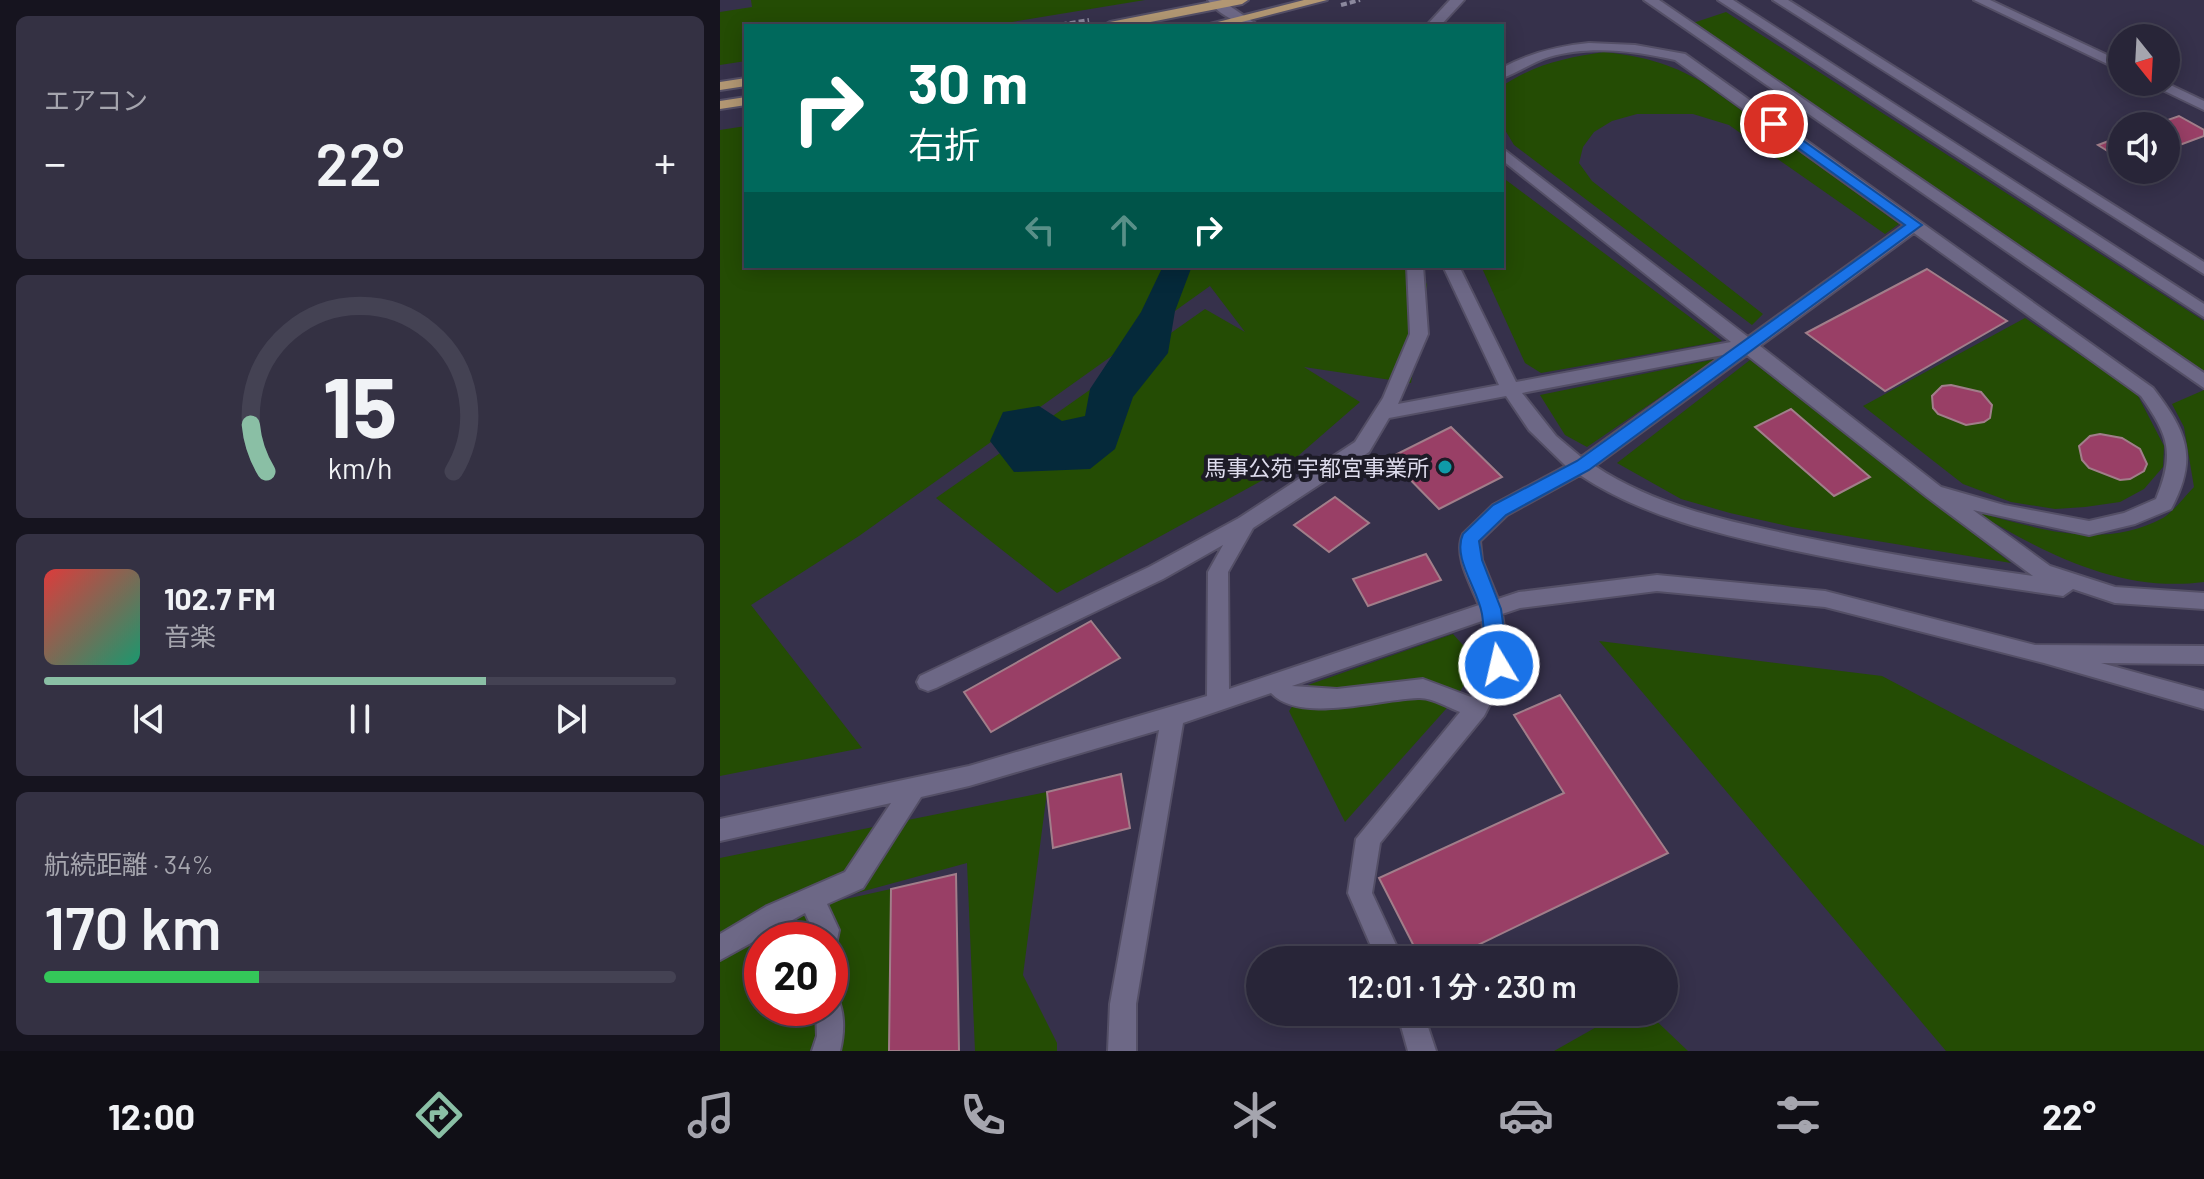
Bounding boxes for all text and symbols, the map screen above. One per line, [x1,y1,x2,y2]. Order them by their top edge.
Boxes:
north arrow [2108,24,2180,96]
map controls [2108,24,2180,184]
text: 30 m [908,48,1028,115]
icon: right [776,56,880,160]
text: エアコン [44,84,148,115]
pin [1740,90,1808,158]
icon: arrive [1752,102,1796,146]
button: sound [2108,112,2180,184]
text: 右折 [908,122,980,165]
text: 22° [316,126,404,198]
text: − [44,135,66,188]
text: + [654,135,676,188]
icon: left [1018,208,1062,252]
icon: ahead [1102,208,1146,252]
icon: right [1186,208,1230,252]
text: 15 [323,355,397,455]
text: km/h [328,450,392,485]
place label: 馬事公苑 宇都宮事業所 [1205,454,1429,480]
marker: 馬事公苑 宇都宮事業所 [1436,458,1454,476]
text: 102.7 FM [164,580,276,616]
text: 音楽 [164,620,216,651]
position arrow [1457,623,1541,707]
icon: previous [127,697,171,741]
icon: pause [338,697,382,741]
icon: next [549,697,593,741]
text: 航続距離 · 34% [44,848,214,879]
text: 170 km [44,890,222,962]
speed limit sign: 20 [744,922,848,1026]
text: 12:01 · 1 分 · 230 m [1347,968,1577,1004]
icon: directions [411,1087,467,1143]
icon: music [683,1087,739,1143]
icon: phone [955,1087,1011,1143]
icon: climate [1227,1087,1283,1143]
icon: car [1498,1087,1554,1143]
icon: filters [1770,1087,1826,1143]
text: 12:00 [108,1094,195,1137]
text: 22° [2042,1094,2096,1137]

